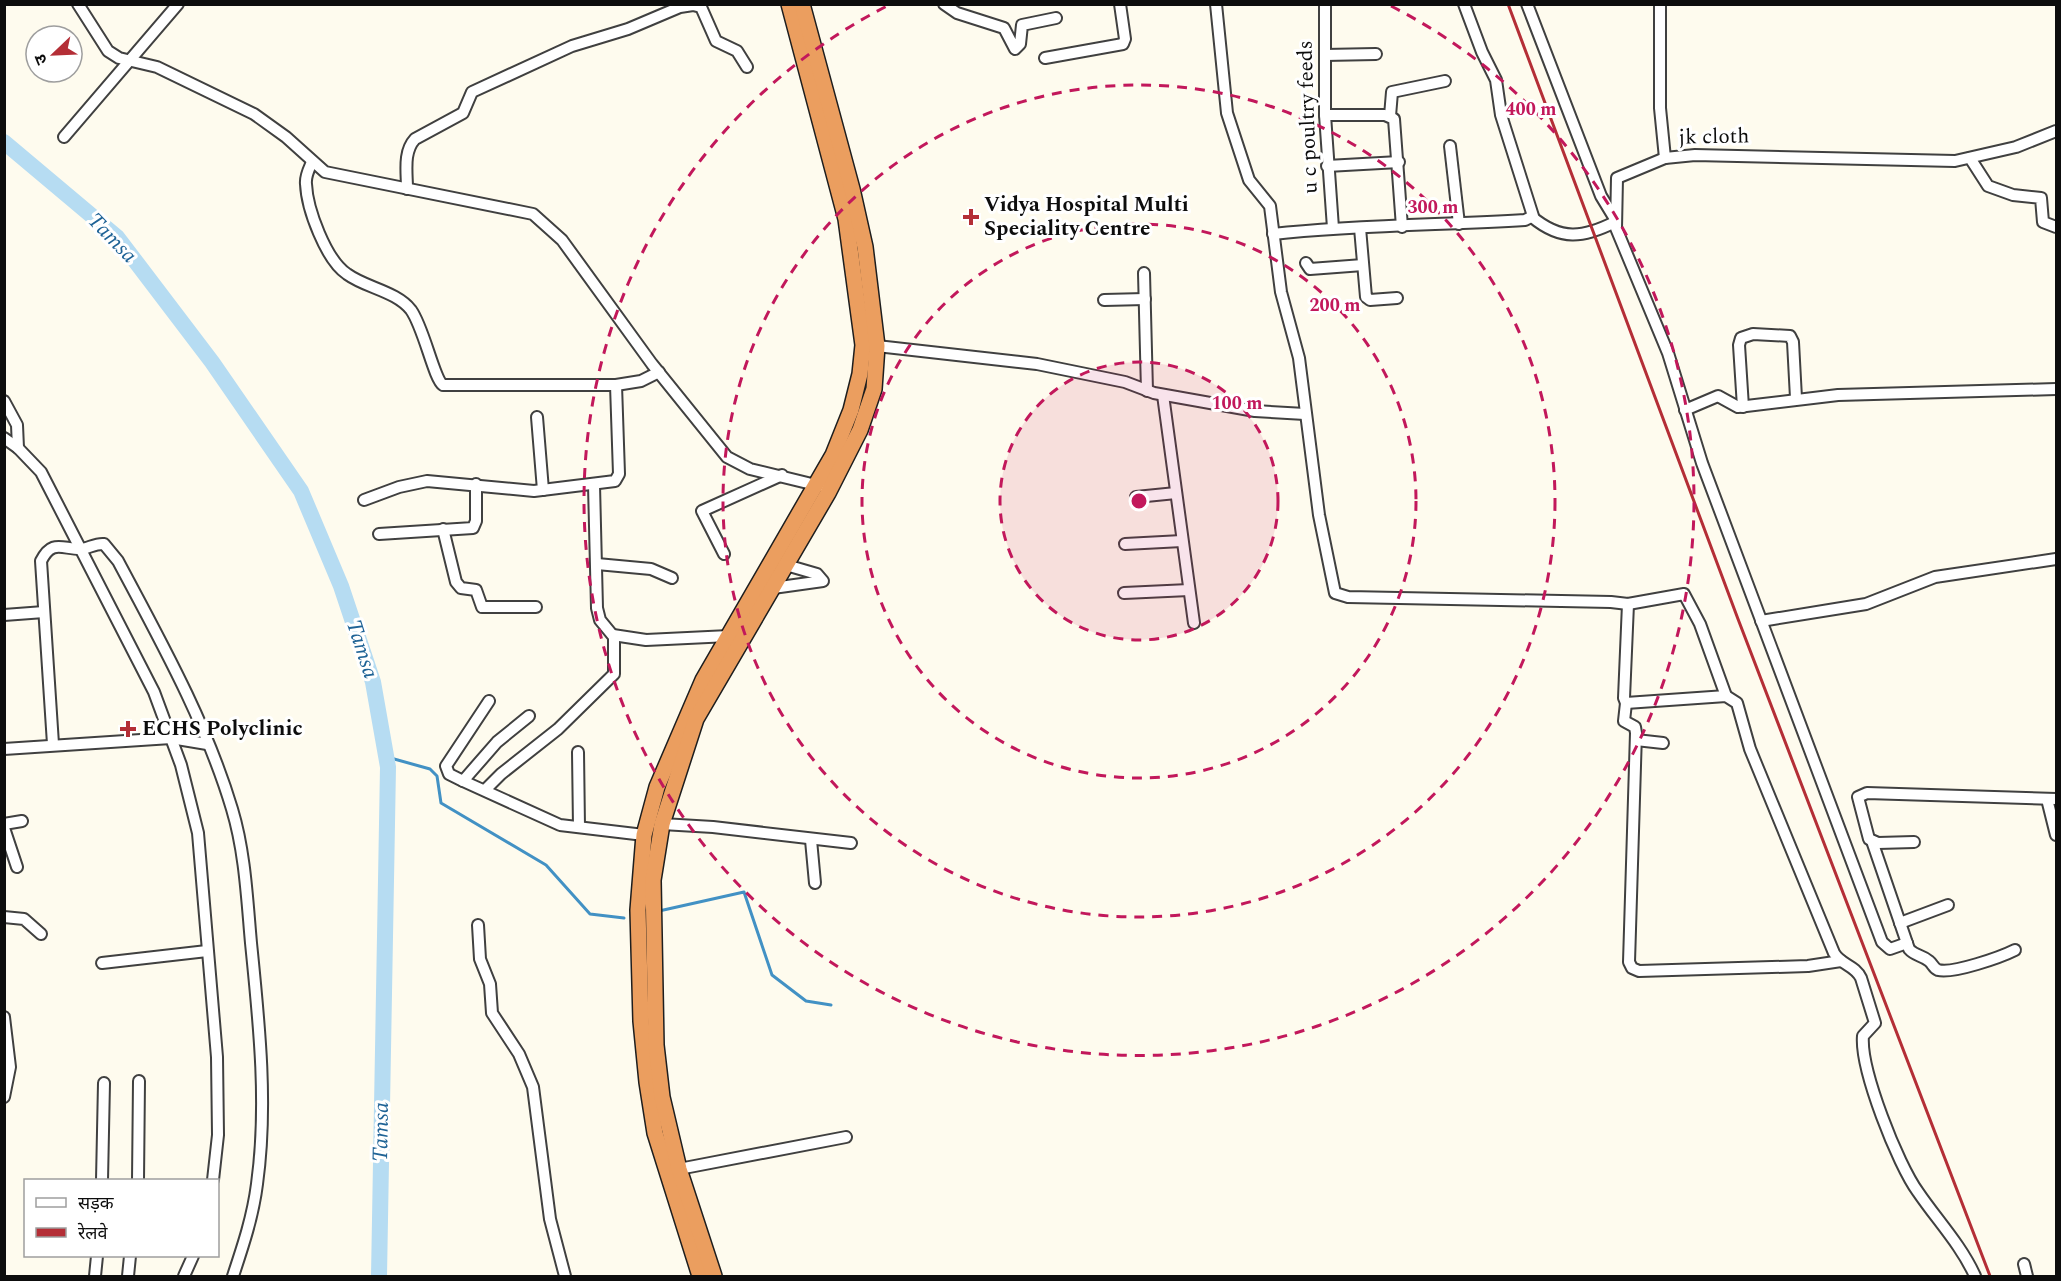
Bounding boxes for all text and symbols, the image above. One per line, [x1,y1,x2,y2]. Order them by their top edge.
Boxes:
north arrow [24,24,84,84]
street label: u c poultry feeds [1289,40,1327,194]
text: उ [28,50,54,68]
text: 400 m [1505,96,1557,123]
street label: jk cloth [1678,120,1750,154]
place label: Vidya Hospital Multi Speciality Centre [984,189,1189,245]
text: 300 m [1407,194,1459,221]
water label: Tamsa [79,205,145,271]
marker: Vidya Hospital Multi Speciality Centre [962,208,980,226]
text: 200 m [1309,292,1361,319]
text: 100 m [1211,390,1263,417]
centre of rings [1129,491,1149,511]
water label: Tamsa [337,615,387,683]
place label: ECHS Polyclinic [142,713,303,745]
marker: ECHS Polyclinic [119,720,137,738]
water label: Tamsa [364,1102,398,1162]
legend [24,1179,219,1257]
text: सड़क [78,1190,115,1217]
text: रेलवे [77,1220,109,1247]

